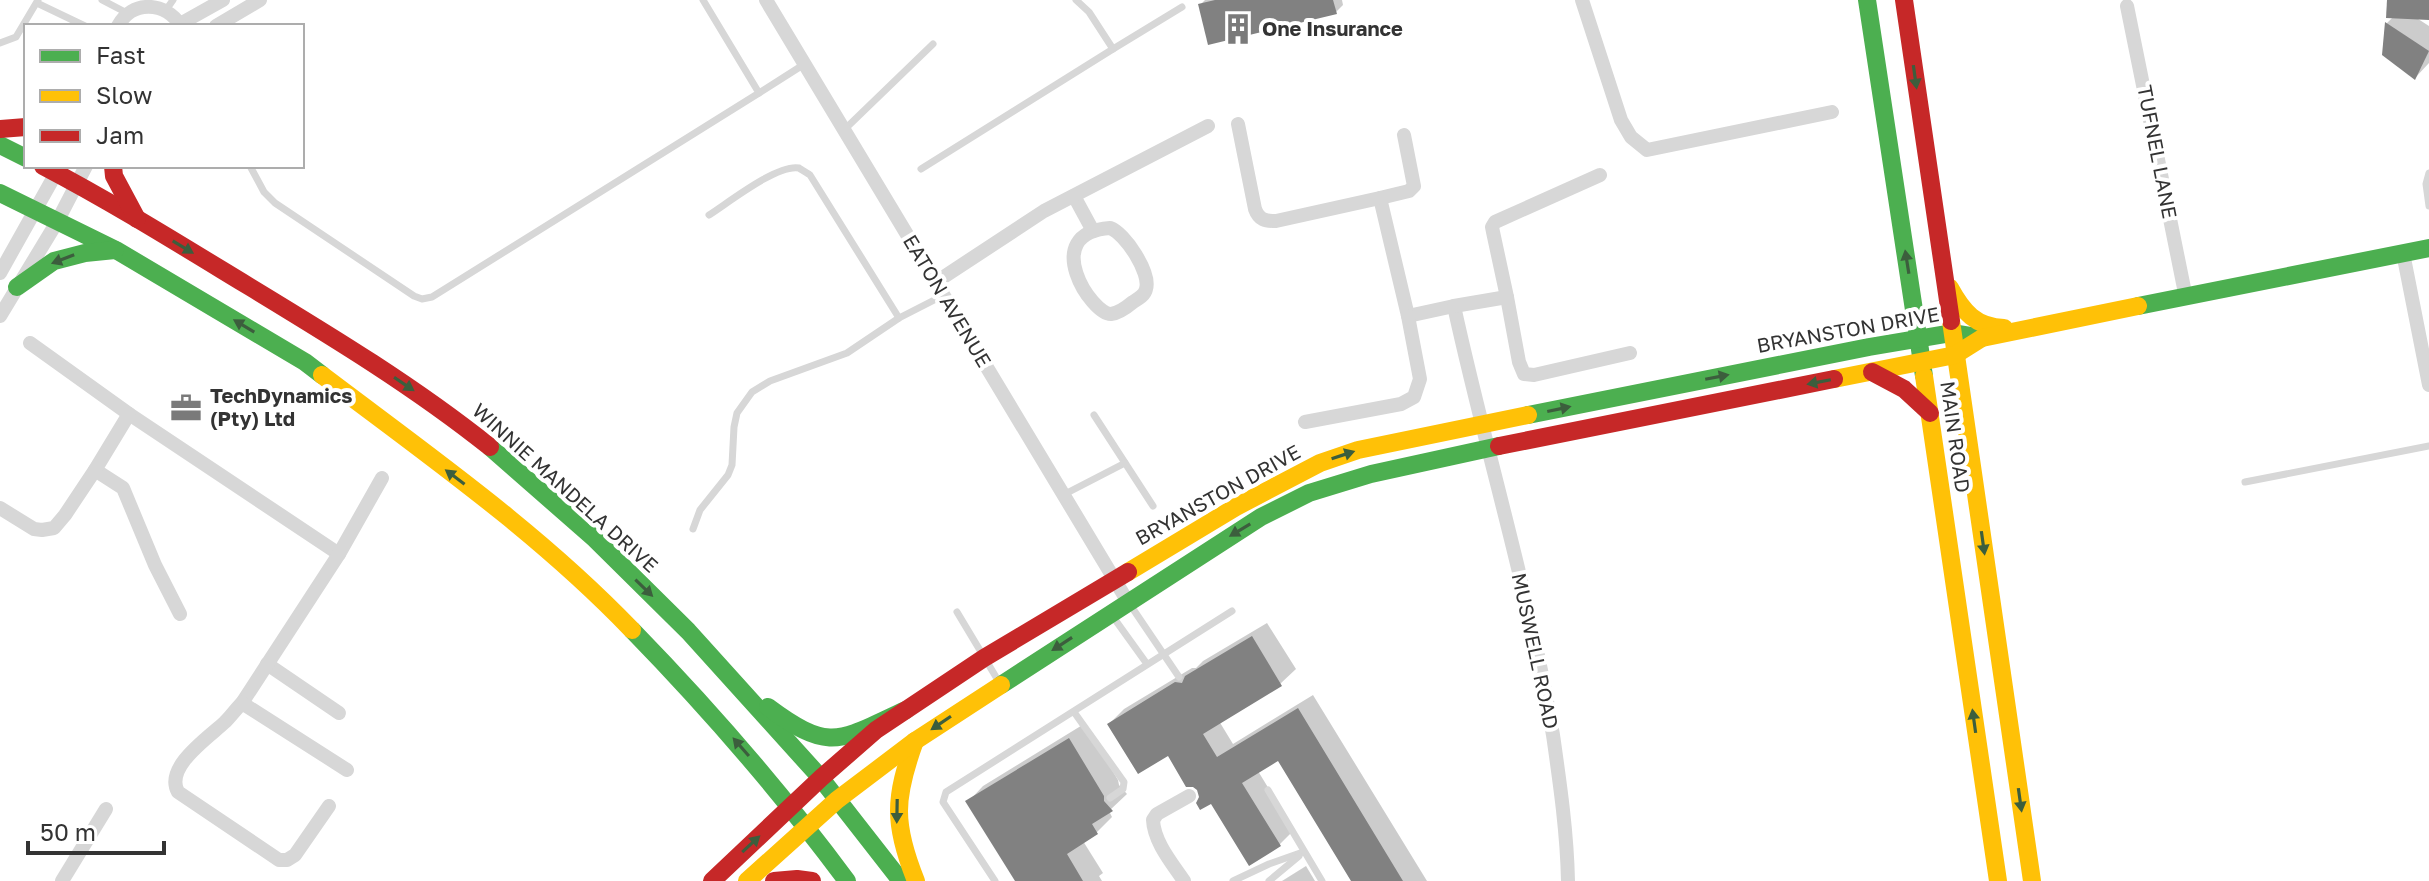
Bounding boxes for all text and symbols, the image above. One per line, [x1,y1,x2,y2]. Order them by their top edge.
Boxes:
building icon: One Insurance [1221,12,1255,46]
place label: One Insurance [1262,16,1403,40]
legend [24,24,304,168]
text: Fast [96,40,146,69]
one-way arrow [1909,65,1922,90]
text: Slow [96,80,152,109]
street label: TUFNEL LANE [2133,83,2183,221]
text: Jam [96,120,144,149]
street label: EATON AVENUE [899,230,997,371]
one-way arrow [172,240,194,254]
one-way arrow [1900,249,1913,274]
one-way arrow [51,253,75,266]
street label: BRYANSTON DRIVE [1755,301,1941,357]
one-way arrow [233,319,255,333]
one-way arrow [1705,370,1730,383]
one-way arrow [393,376,414,391]
one-way arrow [1806,376,1831,389]
street label: MAIN ROAD [1936,379,1976,494]
place label: TechDynamics (Pty) Ltd [210,383,352,430]
office icon: TechDynamics (Pty) Ltd [169,391,203,425]
street label: WINNIE MANDELA DRIVE [468,398,663,577]
one-way arrow [1546,402,1571,414]
street label: BRYANSTON DRIVE [1131,439,1304,549]
one-way arrow [1331,448,1355,461]
one-way arrow [445,470,466,486]
one-way arrow [1229,522,1252,537]
one-way arrow [1977,530,1990,555]
street label: MUSWELL ROAD [1508,571,1564,731]
one-way arrow [634,578,653,597]
one-way arrow [1051,636,1073,650]
one-way arrow [1967,708,1980,733]
one-way arrow [931,715,952,730]
one-way arrow [733,737,750,757]
one-way arrow [2015,788,2027,813]
one-way arrow [891,799,903,824]
scale bar [28,805,164,855]
text: 50 m [40,817,96,846]
one-way arrow [742,835,761,853]

